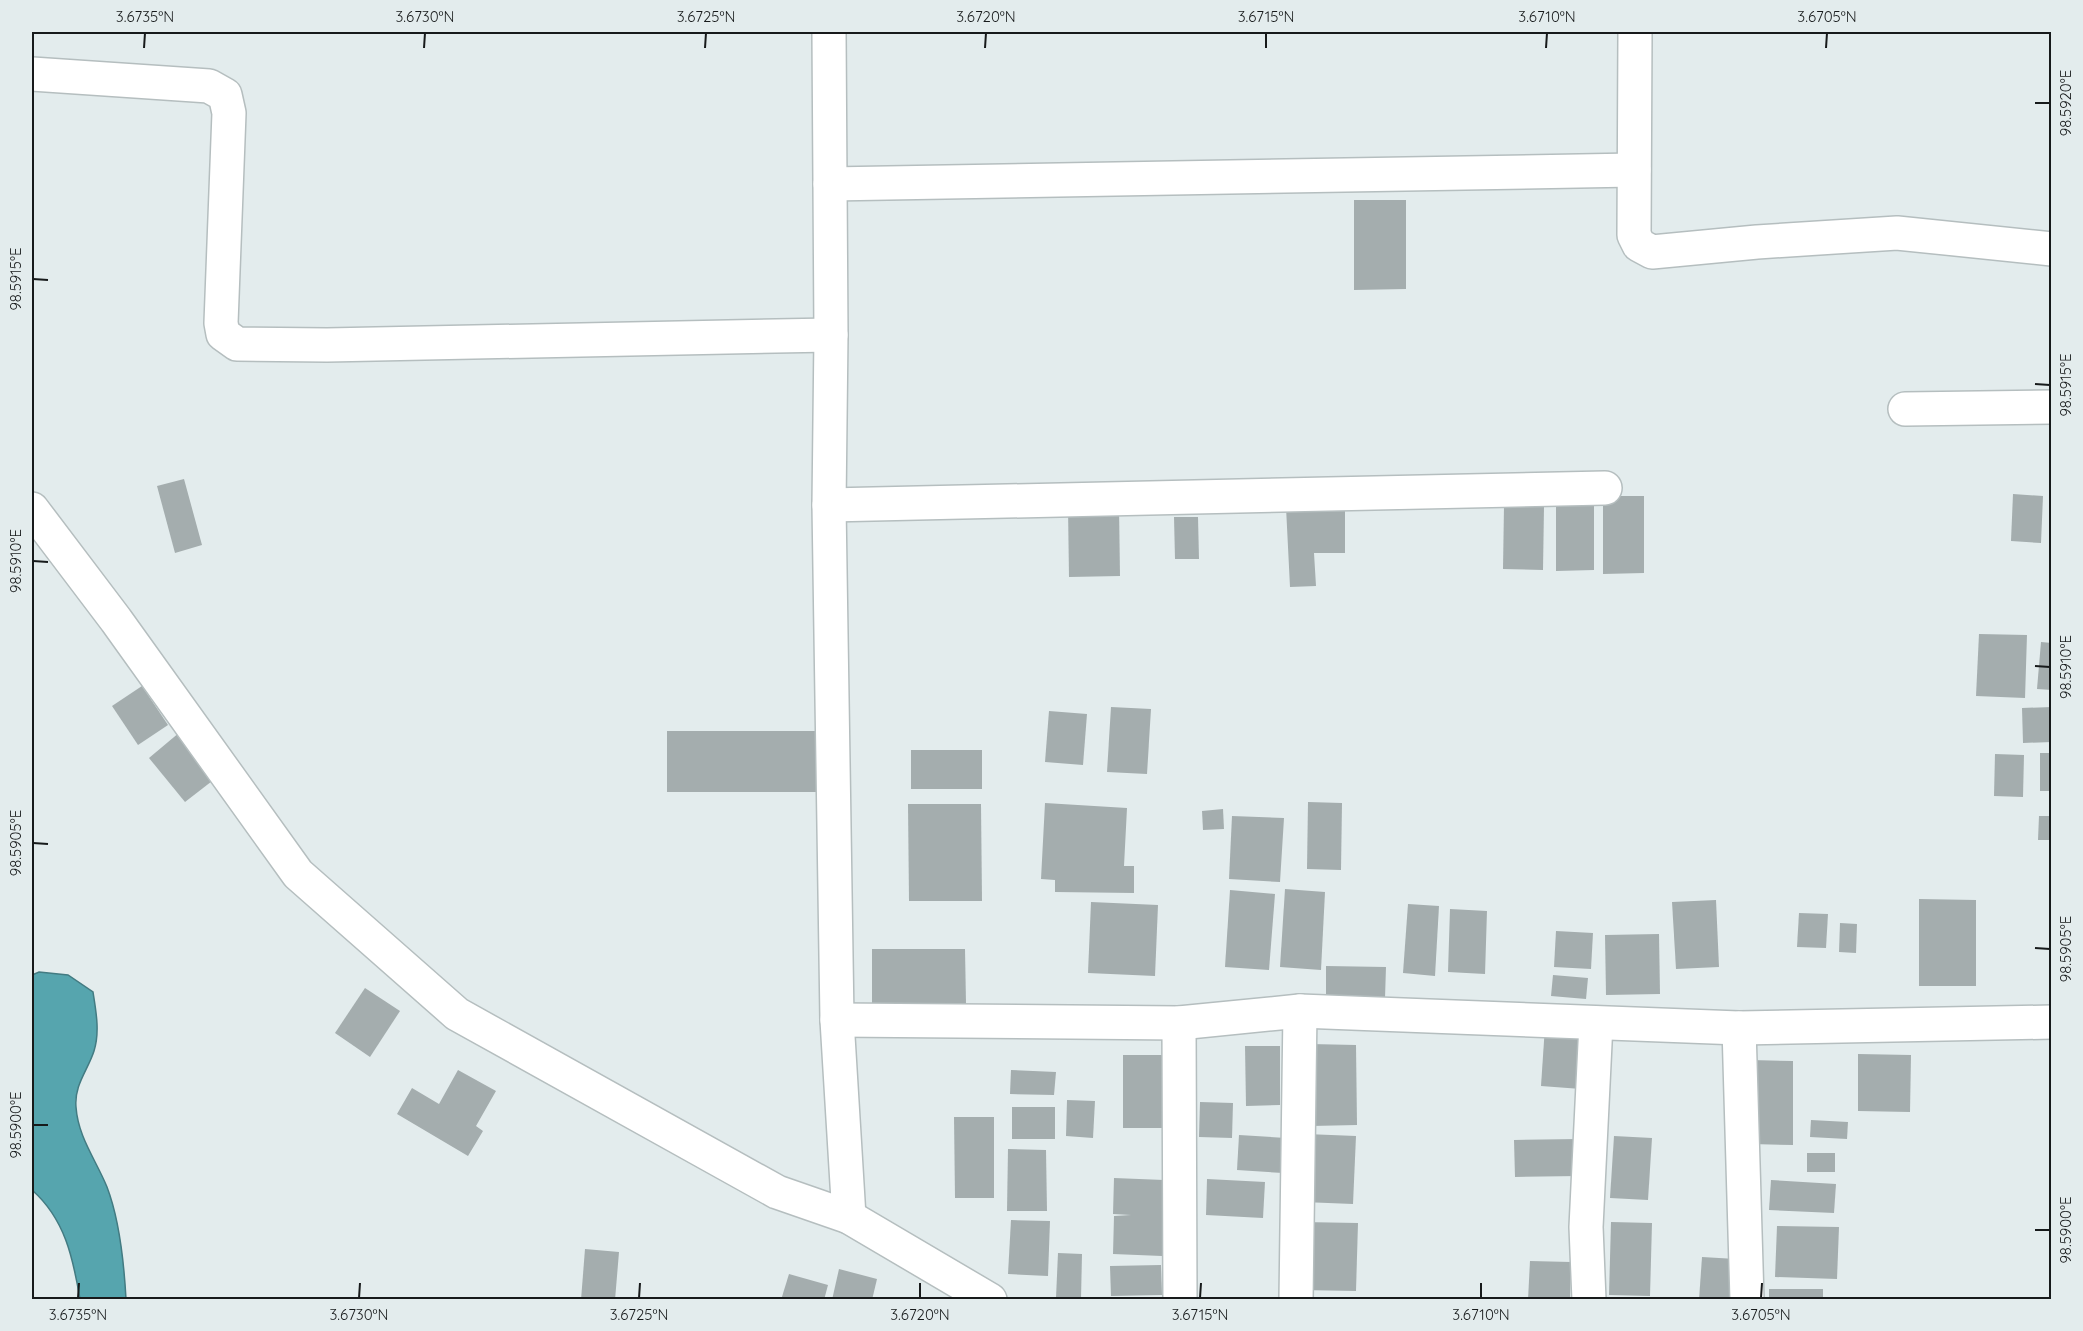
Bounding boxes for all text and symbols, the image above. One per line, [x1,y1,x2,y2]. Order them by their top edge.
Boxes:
text: 3.6735°N [116,7,174,26]
text: 3.6730°N [395,7,455,26]
text: 3.6725°N [677,7,735,26]
text: 3.6720°N [956,7,1016,26]
text: 3.6715°N [1238,7,1294,26]
text: 3.6710°N [1518,7,1576,26]
text: 3.6705°N [1797,7,1857,26]
text: 98.5920°E [2056,70,2075,136]
text: 98.5915°E [6,247,25,311]
text: 98.5915°E [2056,353,2075,417]
text: 98.5910°E [6,529,25,593]
text: 98.5910°E [2056,635,2075,699]
text: 98.5905°E [6,810,25,876]
text: 98.5905°E [2056,916,2075,982]
text: 98.5900°E [6,1091,25,1159]
text: 98.5900°E [2056,1196,2075,1264]
text: 3.6735°N [49,1305,107,1324]
text: 3.6730°N [329,1305,389,1324]
text: 3.6725°N [610,1305,668,1324]
text: 3.6720°N [890,1305,950,1324]
text: 3.6715°N [1172,1305,1228,1324]
text: 3.6710°N [1452,1305,1510,1324]
text: 3.6705°N [1731,1305,1791,1324]

